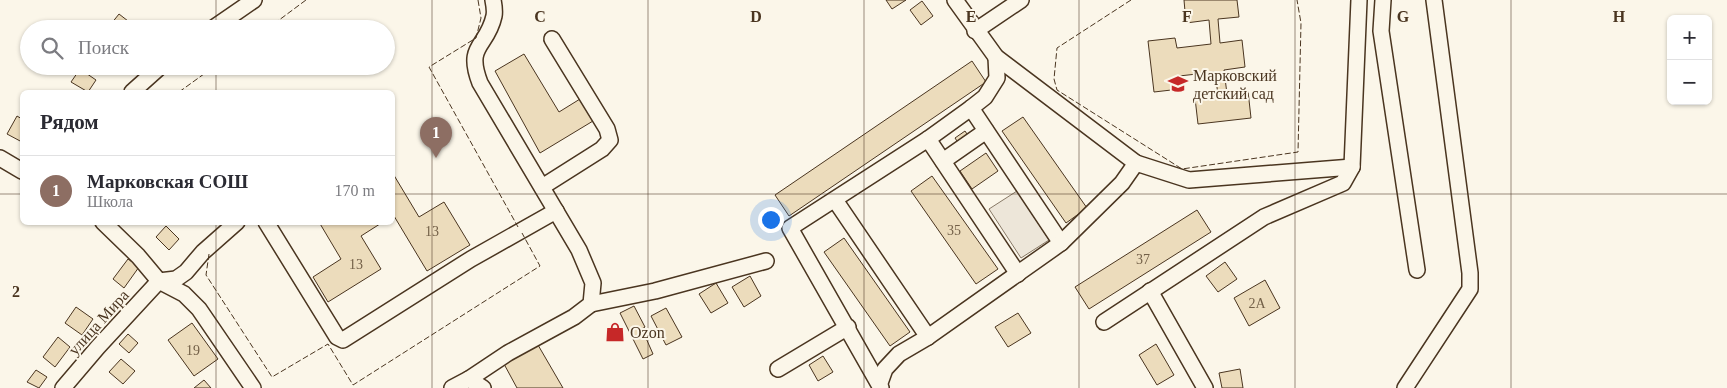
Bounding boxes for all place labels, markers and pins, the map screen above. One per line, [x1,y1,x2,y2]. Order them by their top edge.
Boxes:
place label: Марковский детский сад [1193,67,1277,103]
school or university icon: Марковский детский сад [1167,73,1189,95]
pin: 1 [420,117,452,158]
shop icon: Ozon [604,321,626,343]
place label: Ozon [630,324,665,341]

